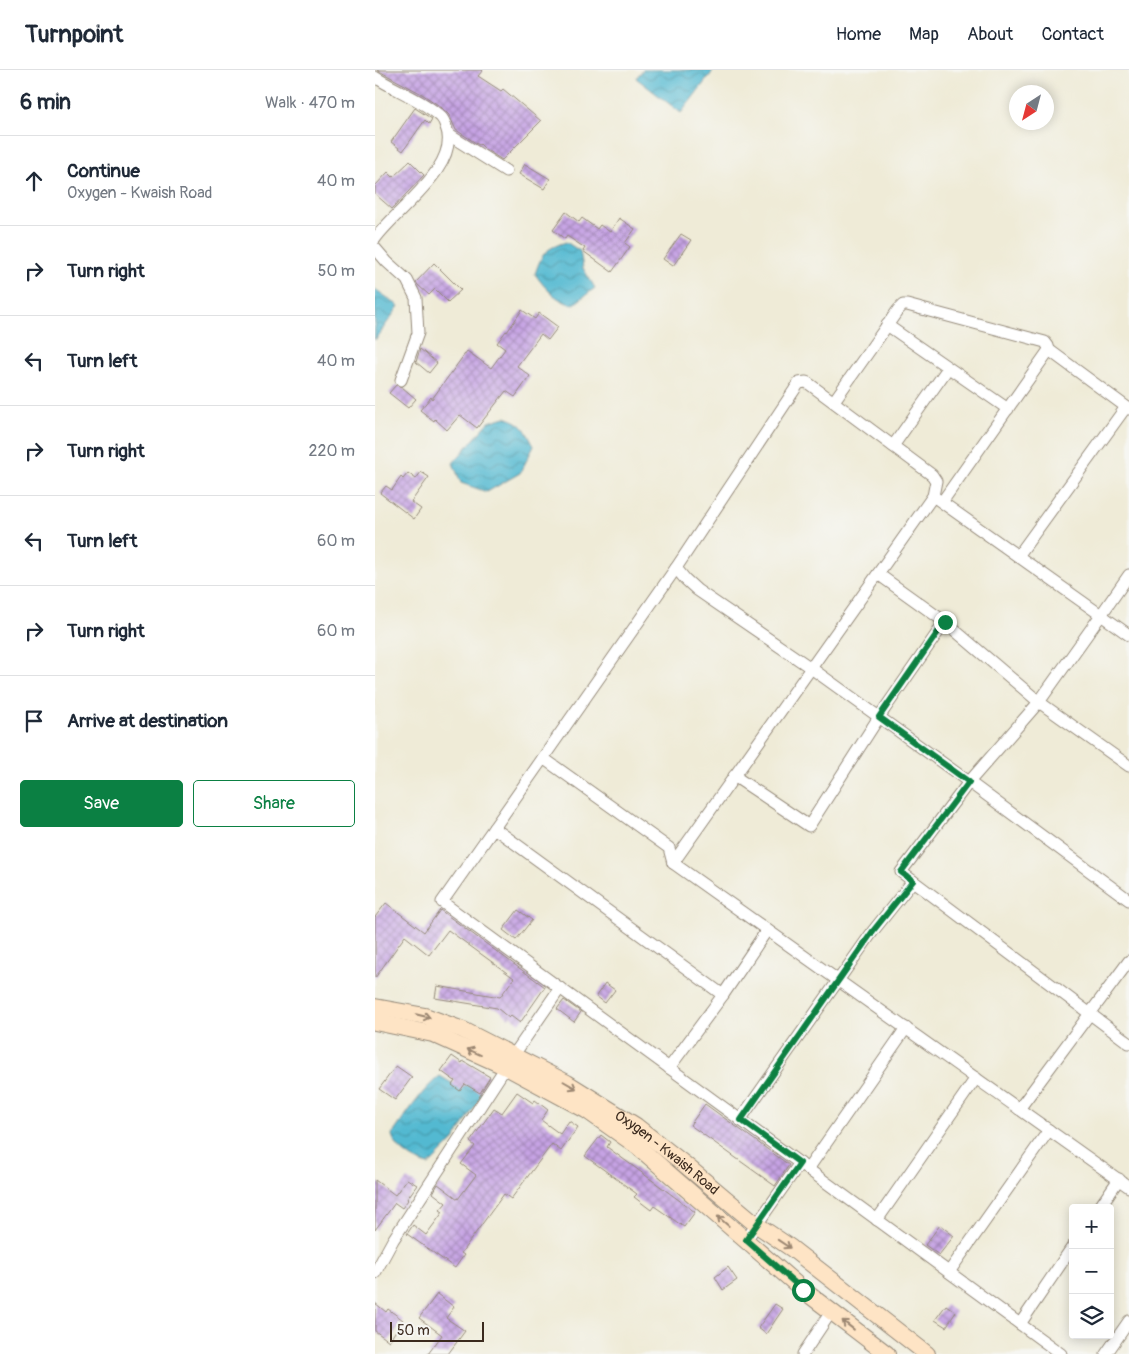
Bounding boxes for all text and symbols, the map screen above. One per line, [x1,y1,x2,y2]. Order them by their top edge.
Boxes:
text: Turnpoint [25,20,123,49]
text: Home [836,23,881,46]
text: Map [909,23,939,46]
text: About [967,23,1013,46]
text: Contact [1041,23,1104,46]
north arrow [1009,85,1054,130]
text: 6 min [20,89,71,116]
text: Walk · 470 m [265,93,355,113]
text: Continue [67,159,140,183]
icon: ahead [20,167,48,195]
text: 40 m [317,171,355,191]
text: Oxygen - Kwaish Road [67,183,212,203]
icon: right [20,257,48,285]
text: Turn right [67,259,145,283]
text: 50 m [318,261,355,281]
icon: left [20,347,48,375]
text: Turn left [67,349,137,373]
text: 40 m [317,351,355,371]
icon: right [20,437,48,465]
text: Turn right [67,439,145,463]
text: 220 m [309,441,355,461]
icon: left [20,527,48,555]
text: Turn left [67,529,137,553]
text: 60 m [317,531,355,551]
route end [934,611,957,634]
icon: right [20,617,48,645]
text: Turn right [67,619,145,643]
text: 60 m [317,621,355,641]
icon: arrive [20,707,48,735]
text: Arrive at destination [67,709,228,733]
button: Save [20,780,183,827]
button: Share [193,780,355,827]
one-way arrow [414,1012,430,1021]
one-way arrow [467,1047,482,1057]
one-way arrow [562,1080,576,1090]
street label: Oxygen - Kwaish Road [612,1107,722,1199]
map controls [1069,1204,1114,1339]
button: + [1069,1204,1114,1249]
one-way arrow [717,1215,730,1226]
one-way arrow [777,1239,791,1249]
button: − [1069,1249,1114,1294]
route start [792,1279,815,1302]
button: layers [1069,1294,1114,1339]
scale bar [390,1319,484,1342]
one-way arrow [842,1319,855,1330]
text: 50 m [397,1322,430,1339]

